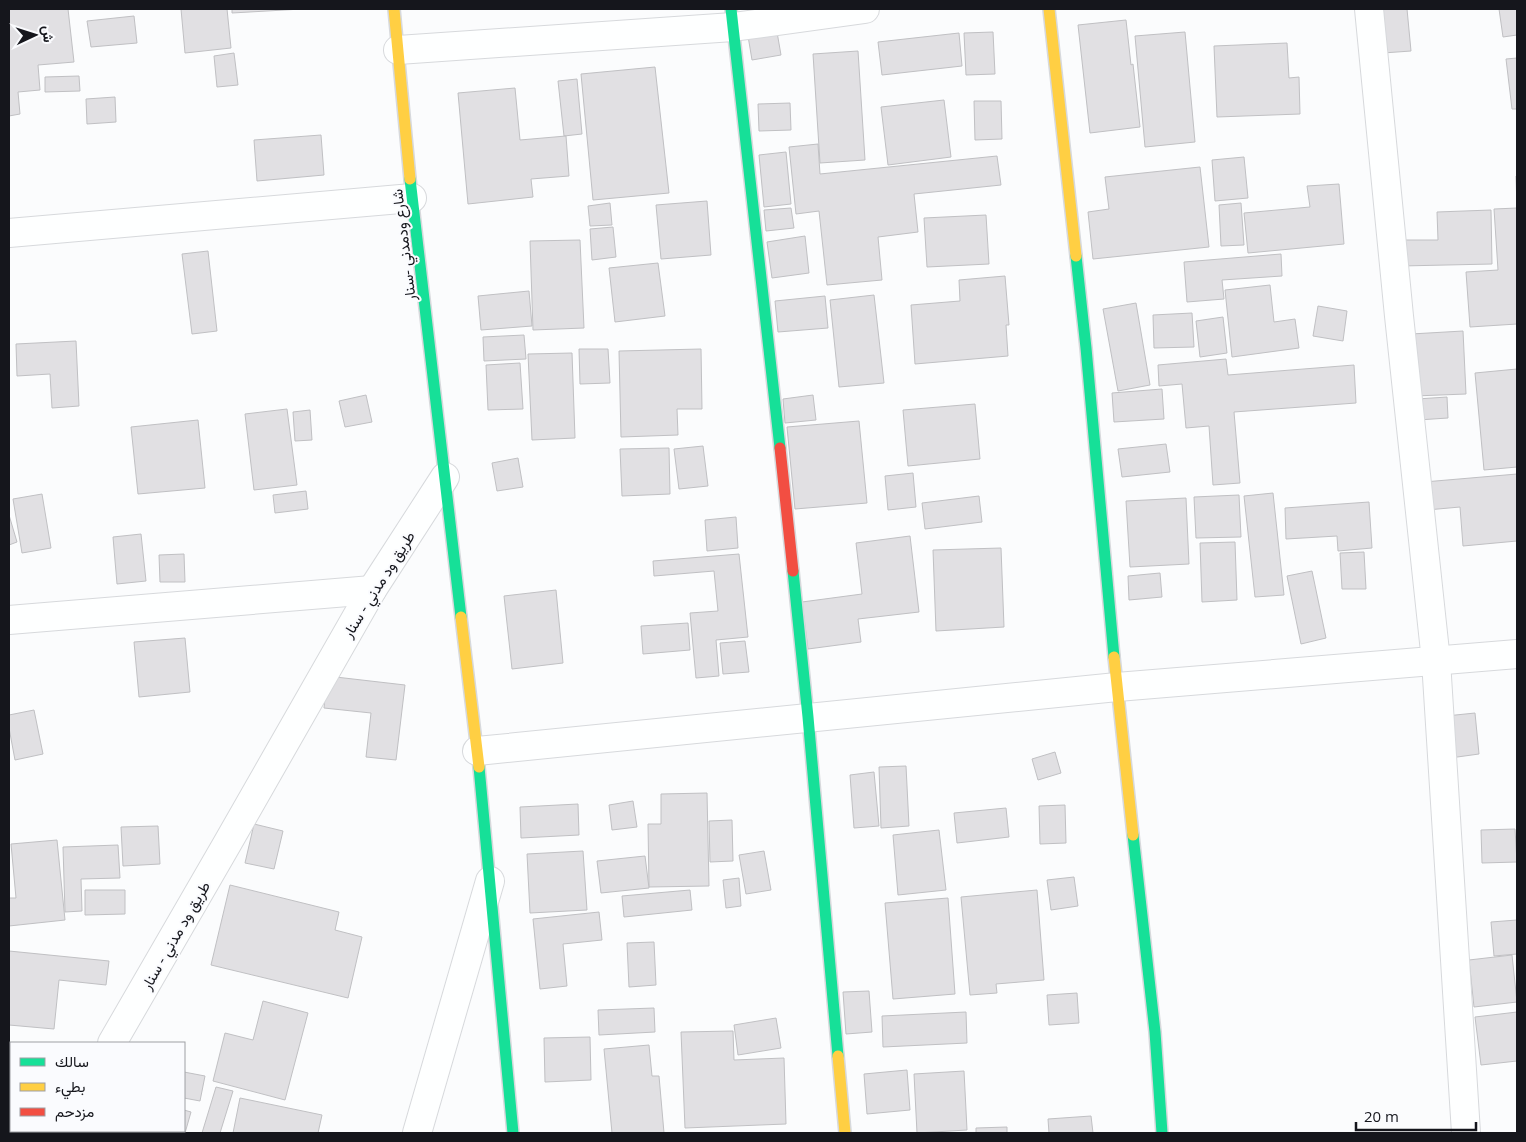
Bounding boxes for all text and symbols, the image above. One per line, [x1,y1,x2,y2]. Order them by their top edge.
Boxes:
north arrow [10,10,60,60]
text: ش [38,25,59,43]
street label: شارع ودمدني -سنار [386,187,424,303]
street label: طريق ود مدني - سنار [337,527,422,644]
street label: طريق ود مدني - سنار [135,877,218,996]
legend [10,1042,185,1132]
text: سالك [55,1051,89,1071]
text: بطيء [55,1076,85,1100]
scale bar [1356,1100,1476,1132]
text: مزدحم [55,1101,94,1122]
text: 20 m [1364,1106,1399,1126]

